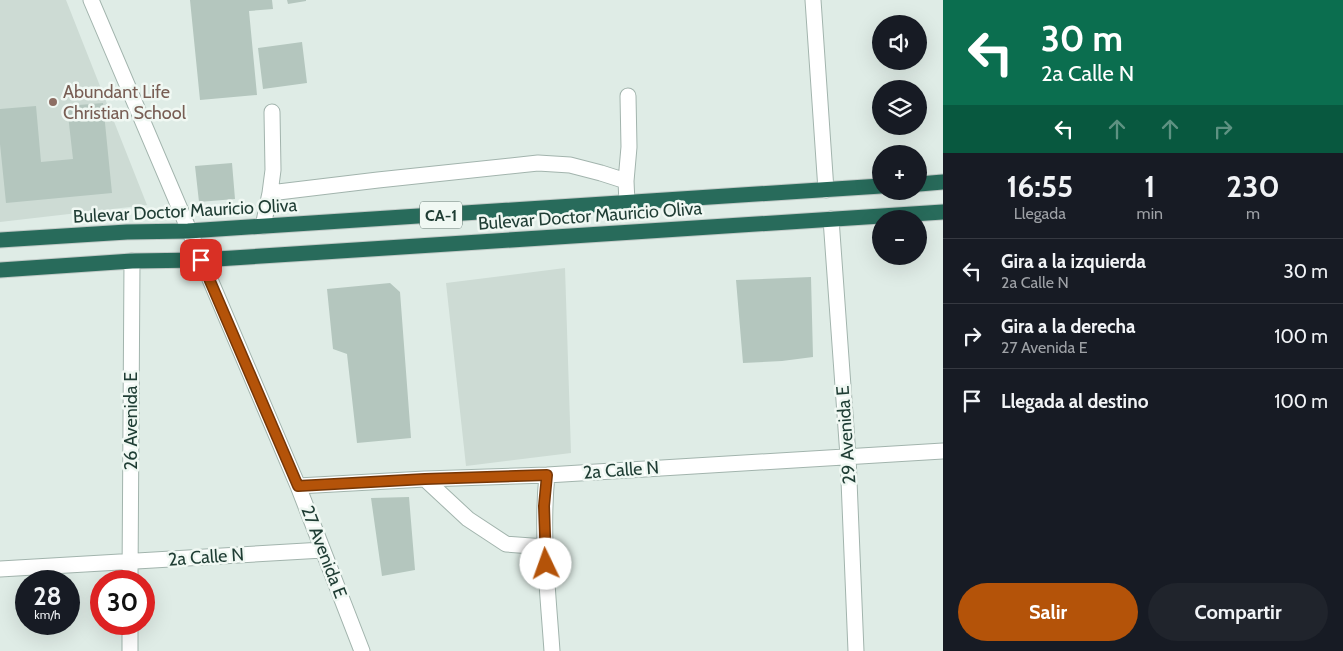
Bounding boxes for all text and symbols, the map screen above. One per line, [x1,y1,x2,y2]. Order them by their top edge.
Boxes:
map controls [872,15,927,265]
button: sound [872,15,927,70]
text: 30 m [1041,17,1123,60]
icon: left [958,20,1023,85]
text: 2a Calle N [1041,60,1134,87]
button: layers [872,80,927,135]
place label: Abundant Life Christian School [63,81,187,124]
marker: Abundant Life Christian School [47,96,59,108]
icon: left [1050,115,1078,143]
icon: ahead [1103,115,1131,143]
icon: ahead [1156,115,1184,143]
icon: right [1209,115,1237,143]
button: + [872,145,927,200]
text: 16:55 [1006,168,1073,205]
text: 1 [1144,168,1155,205]
text: 230 [1226,168,1280,205]
street label: Bulevar Doctor Mauricio Oliva [72,194,298,228]
street label: Bulevar Doctor Mauricio Oliva [477,197,703,235]
road number: CA-1 [420,202,462,228]
text: Llegada [1014,204,1066,223]
text: min [1137,204,1163,223]
text: m [1246,204,1260,223]
button: − [872,210,927,265]
pin [180,239,222,281]
icon: arrive [187,246,215,274]
text: Gira a la izquierda [1001,250,1146,273]
icon: left [958,257,986,285]
text: 30 m [1284,260,1328,283]
text: 2a Calle N [1001,273,1069,292]
text: Gira a la derecha [1001,315,1136,338]
icon: right [958,322,986,350]
text: 100 m [1274,325,1328,348]
text: 27 Avenida E [1001,338,1088,357]
street label: 26 Avenida E [120,372,142,470]
street label: 29 Avenida E [832,385,860,485]
icon: arrive [958,387,986,415]
text: Llegada al destino [1001,390,1148,413]
text: 100 m [1274,390,1328,413]
street label: 2a Calle N [582,456,660,484]
street label: 27 Avenida E [296,503,352,601]
position arrow [519,537,571,589]
street label: 2a Calle N [167,543,245,571]
speed limit sign: 30 [90,570,155,635]
text: 28 [33,581,62,611]
button: Salir [958,583,1138,641]
button: Compartir [1148,583,1328,641]
text: km/h [34,607,61,622]

